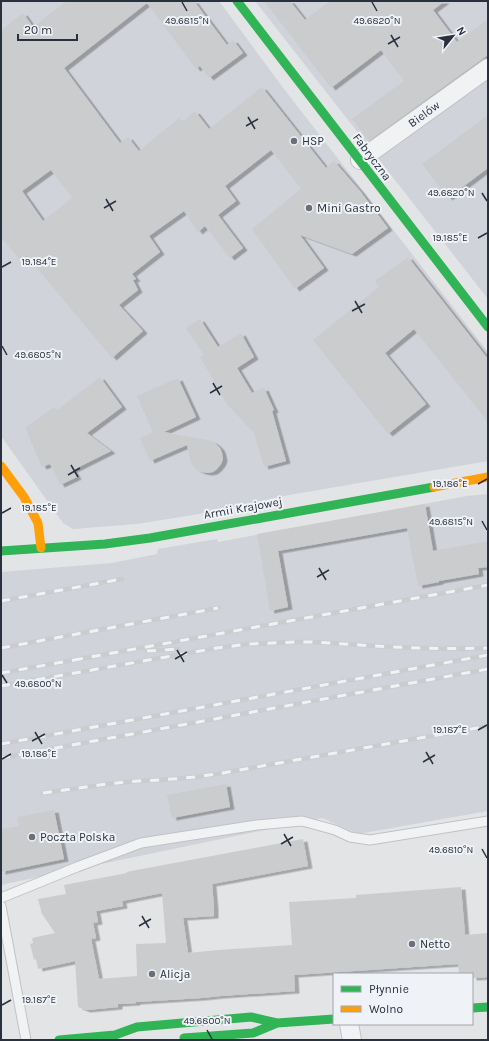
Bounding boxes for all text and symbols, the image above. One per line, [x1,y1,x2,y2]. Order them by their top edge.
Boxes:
text: 49.6815°N [165,15,209,27]
text: 49.6820°N [353,15,401,27]
scale bar [18,16,77,42]
north arrow [433,16,473,56]
text: 20 m [24,23,52,37]
text: N [454,25,469,38]
street label: Bielów [405,98,443,130]
street label: Fabryczna [350,131,394,183]
place label: HSP [302,134,324,148]
marker: HSP [289,136,299,146]
text: 49.6820°N [427,187,475,199]
place label: Mini Gastro [317,201,380,215]
marker: Mini Gastro [304,203,314,213]
text: 19.185°E [432,232,468,244]
text: 19.184°E [22,256,56,268]
text: 49.6805°N [15,349,61,361]
text: 19.186°E [432,478,468,490]
street label: Armii Krajowej [203,494,283,522]
text: 19.185°E [21,502,57,514]
text: 49.6815°N [429,516,473,528]
text: 49.6800°N [14,678,62,690]
text: 19.187°E [433,724,467,736]
text: 19.186°E [21,748,57,760]
place label: Poczta Polska [40,830,115,844]
marker: Poczta Polska [27,832,37,842]
text: 49.6810°N [429,844,473,856]
place label: Netto [420,937,450,951]
marker: Netto [407,939,417,949]
place label: Alicja [160,967,190,981]
marker: Alicja [147,969,157,979]
legend [333,973,473,1025]
text: Płynnie [369,982,409,996]
text: 19.187°E [22,994,56,1006]
text: Wolno [369,1002,403,1016]
text: 49.6800°N [183,1015,231,1027]

